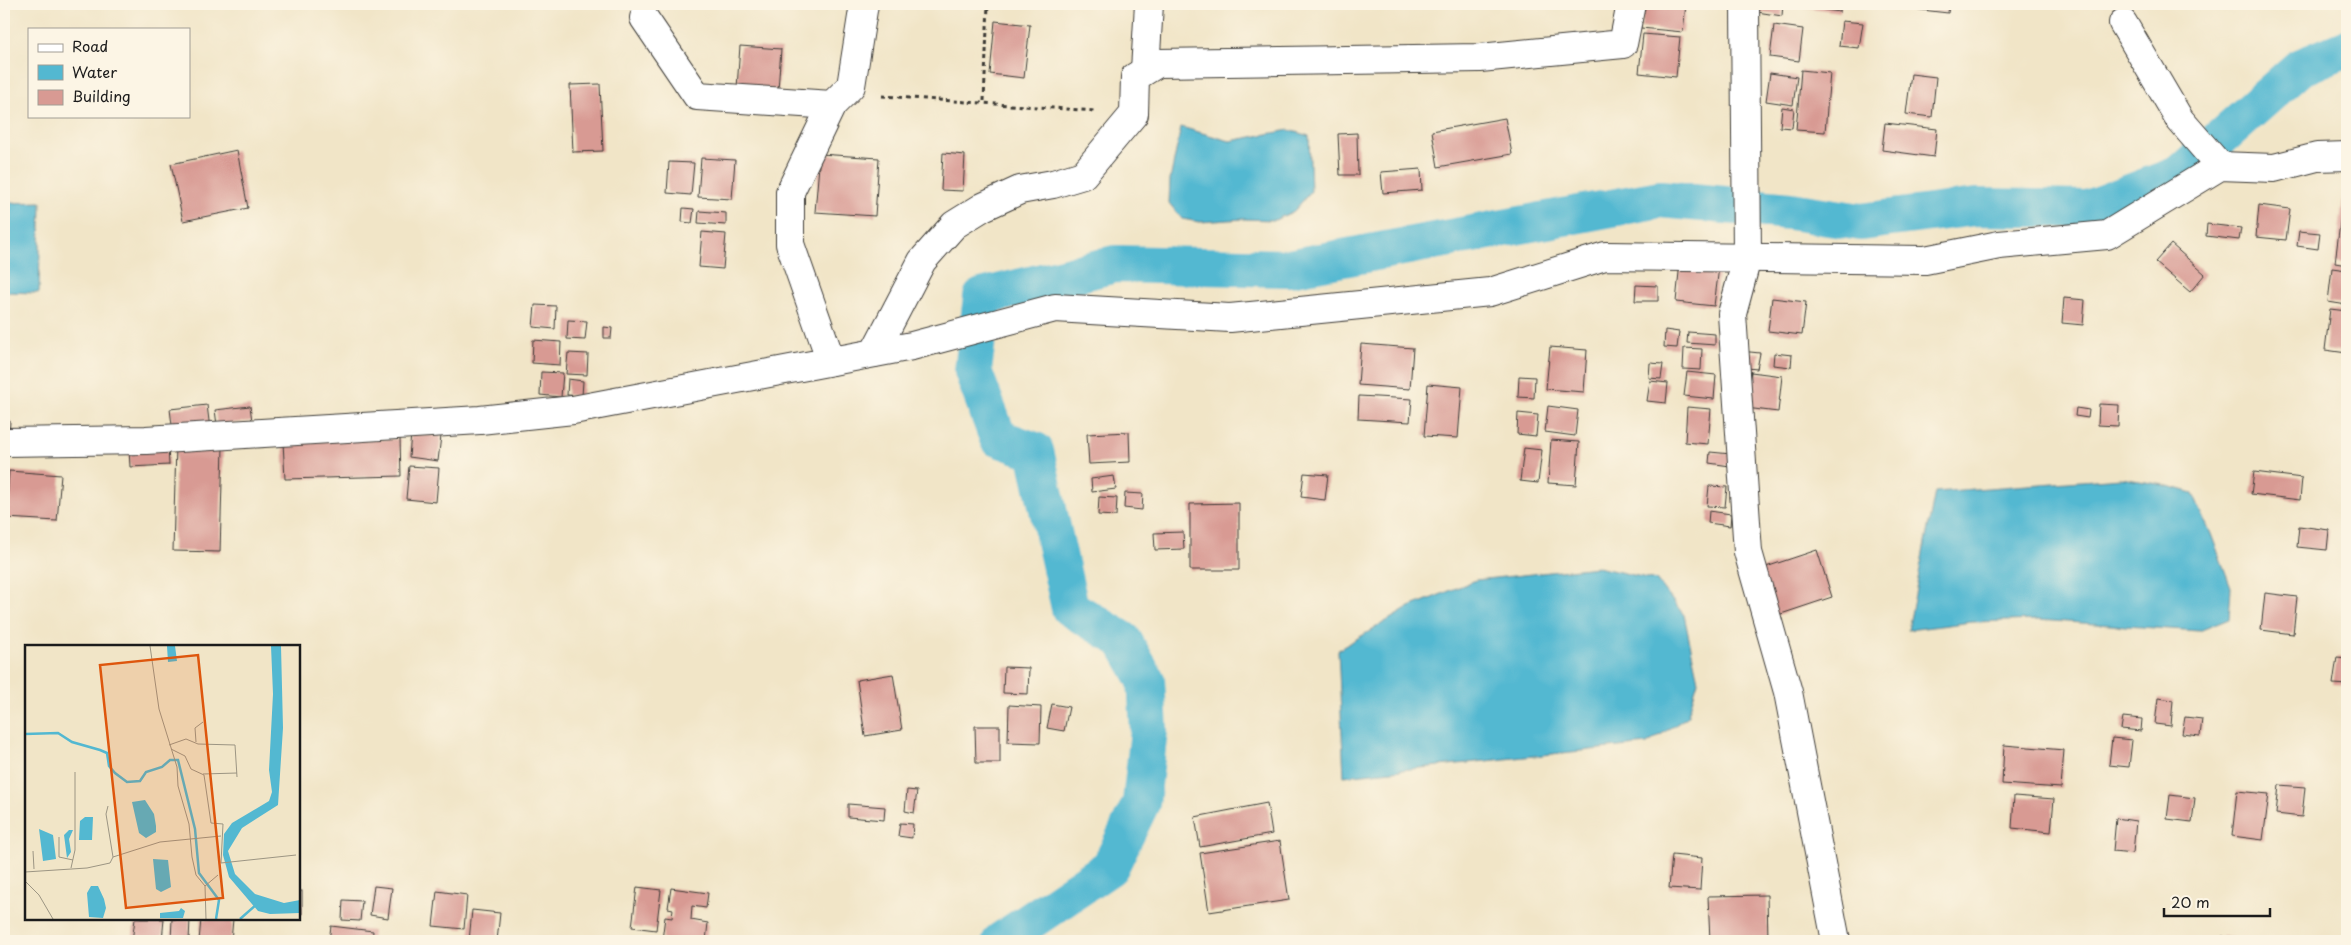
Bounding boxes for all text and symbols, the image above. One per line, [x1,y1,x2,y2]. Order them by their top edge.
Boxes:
legend [28,28,190,118]
text: Road [72,34,108,57]
text: Water [72,60,117,83]
text: Building [72,84,131,107]
inset map [25,645,300,920]
scale bar [2164,885,2270,917]
text: 20 m [2171,890,2210,913]

